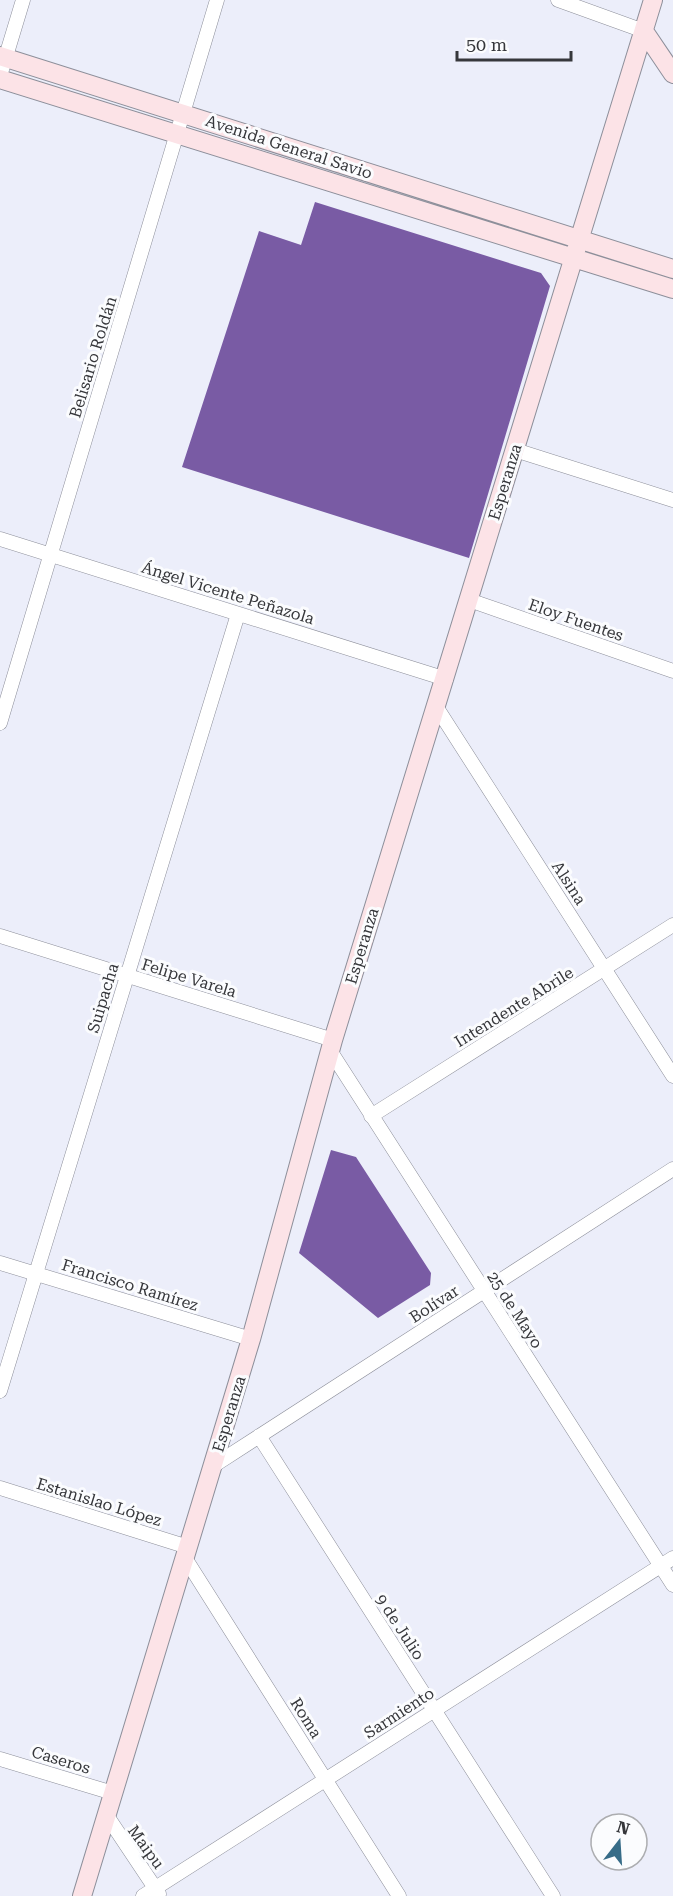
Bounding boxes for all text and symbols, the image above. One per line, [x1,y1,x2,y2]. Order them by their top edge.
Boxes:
scale bar [457,24,571,62]
text: 50 m [466,34,507,55]
street label: Avenida General Savio [203,111,375,183]
street label: Belisario Roldán [65,294,121,420]
street label: Esperanza [484,441,526,522]
street label: Ángel Vicente Peñazola [139,558,317,628]
street label: Eloy Fuentes [526,595,626,645]
street label: Alsina [548,858,590,909]
street label: Esperanza [341,905,383,986]
street label: Felipe Varela [139,955,239,1002]
street label: Suipacha [83,961,123,1035]
street label: Intendente Abrile [451,963,577,1051]
street label: Francisco Ramírez [60,1255,201,1315]
street label: 25 de Mayo [483,1268,547,1352]
street label: Bolívar [406,1281,463,1327]
street label: Esperanza [208,1373,250,1454]
street label: Estanislao López [34,1474,164,1530]
street label: 9 de Julio [372,1590,428,1664]
street label: Sarmiento [360,1683,438,1743]
street label: Roma [286,1694,326,1742]
street label: Caseros [29,1742,93,1778]
north arrow [589,1812,649,1872]
text: N [615,1817,632,1839]
street label: Maipu [124,1821,168,1873]

